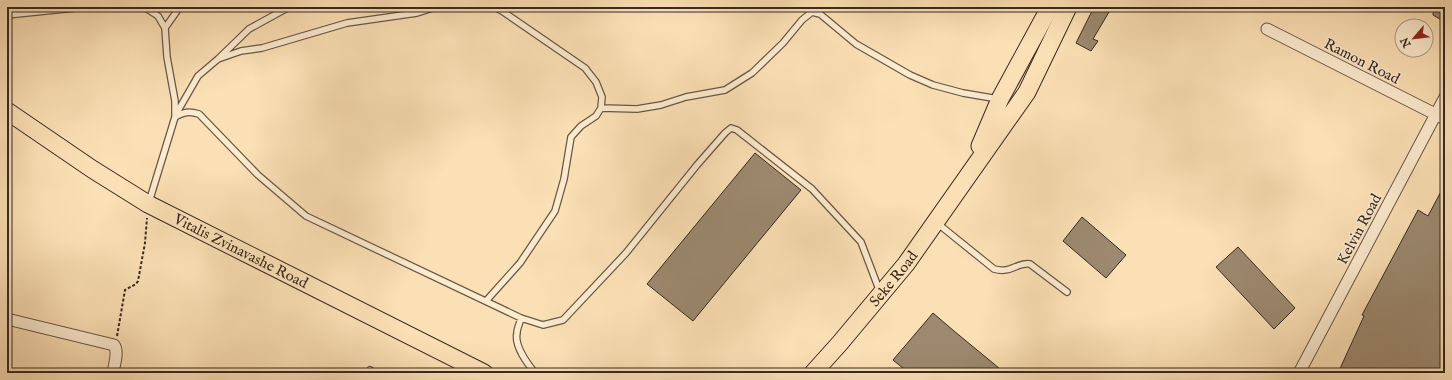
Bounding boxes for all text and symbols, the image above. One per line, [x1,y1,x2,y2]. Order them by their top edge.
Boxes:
north arrow [1394,18,1434,58]
street label: Ramon Road [1321,34,1404,89]
text: N [1397,34,1415,51]
street label: Kelvin Road [1333,190,1386,268]
street label: Vitalis Zvinavashe Road [170,209,312,293]
street label: Seke Road [865,247,923,311]

